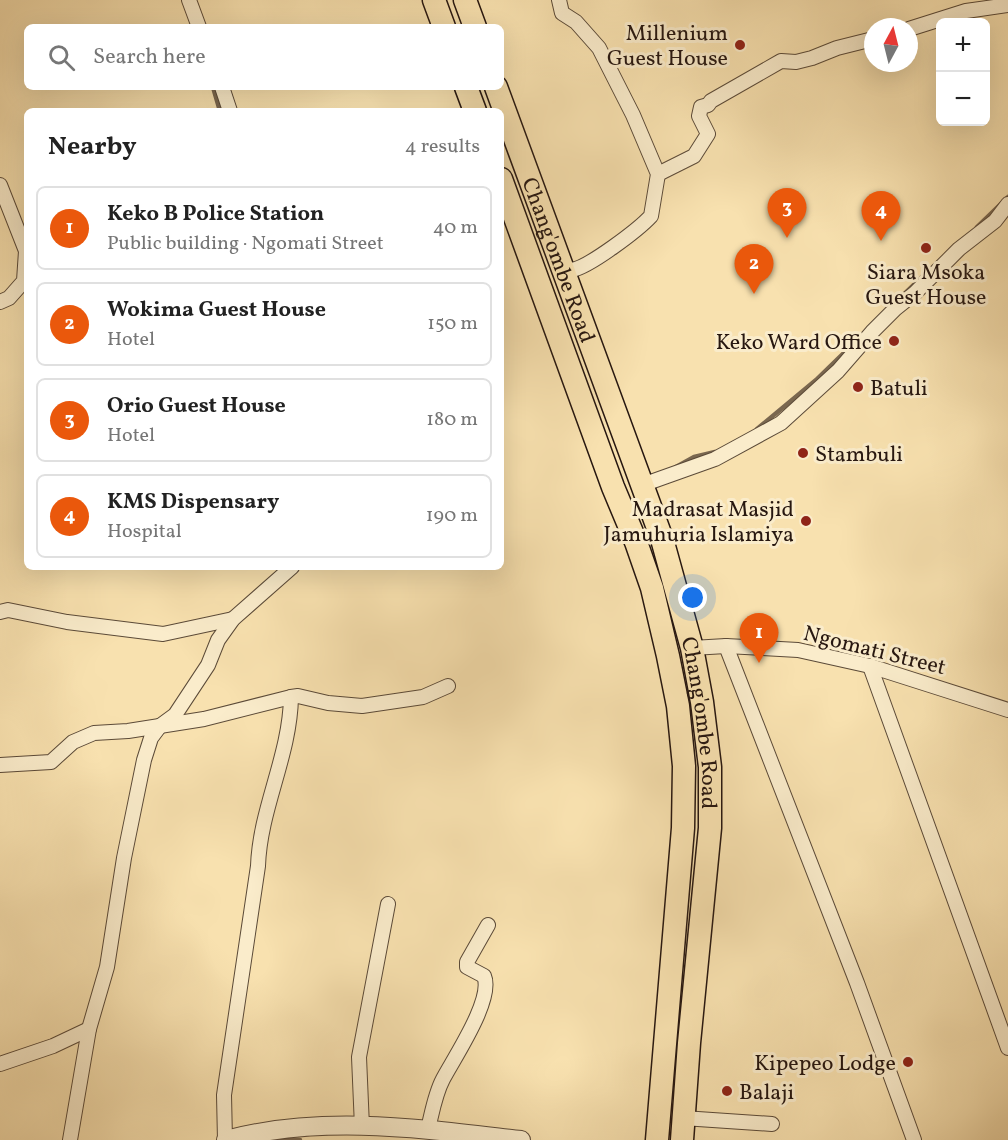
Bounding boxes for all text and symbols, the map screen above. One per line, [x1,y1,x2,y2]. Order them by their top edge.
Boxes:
north arrow [864,18,918,72]
map controls [936,18,990,126]
button: + [936,18,990,72]
place label: Millenium Guest House [607,19,728,75]
search box [24,24,504,90]
marker: Millenium Guest House [733,38,747,52]
icon: search [45,41,78,74]
text: Search here [93,42,206,73]
button: − [936,72,990,126]
text: Nearby [48,129,137,165]
text: 4 results [405,133,480,161]
street label: Chang'ombe Road [513,173,602,348]
pin: 3 [768,188,806,238]
pin: 4 [862,192,900,241]
text: Keko B Police Station [107,199,324,230]
text: 1 [65,214,74,242]
text: 40 m [433,214,478,242]
text: Public building · Ngomati Street [107,230,384,258]
marker: Siara Msoka Guest House [919,241,933,255]
pin: 2 [734,244,774,294]
place label: Siara Msoka Guest House [866,258,986,314]
text: Wokima Guest House [107,295,326,326]
text: 2 [64,310,75,338]
text: 150 m [427,310,478,338]
text: Hotel [107,326,155,354]
place label: Keko Ward Office [716,328,882,359]
marker: Keko Ward Office [887,334,901,348]
place label: Batuli [870,374,928,405]
marker: Batuli [851,380,865,394]
text: Orio Guest House [107,391,286,422]
text: 3 [64,406,75,434]
text: 180 m [426,406,478,434]
text: Hotel [107,422,155,450]
place label: Stambuli [815,440,903,471]
marker: Stambuli [796,446,810,460]
text: KMS Dispensary [107,487,279,518]
place label: Madrasat Masjid Jamuhuria Islamiya [604,495,794,551]
text: 4 [63,502,76,530]
text: 190 m [426,502,478,530]
marker: Madrasat Masjid Jamuhuria Islamiya [799,514,813,528]
text: Hospital [107,518,182,546]
your location [678,583,707,612]
pin: 1 [740,614,778,663]
street label: Ngomati Street [800,619,949,684]
street label: Chang'ombe Road [672,633,724,809]
place label: Kipepeo Lodge [754,1049,896,1080]
marker: Kipepeo Lodge [901,1055,915,1069]
place label: Balaji [739,1078,794,1109]
marker: Balaji [720,1084,734,1098]

